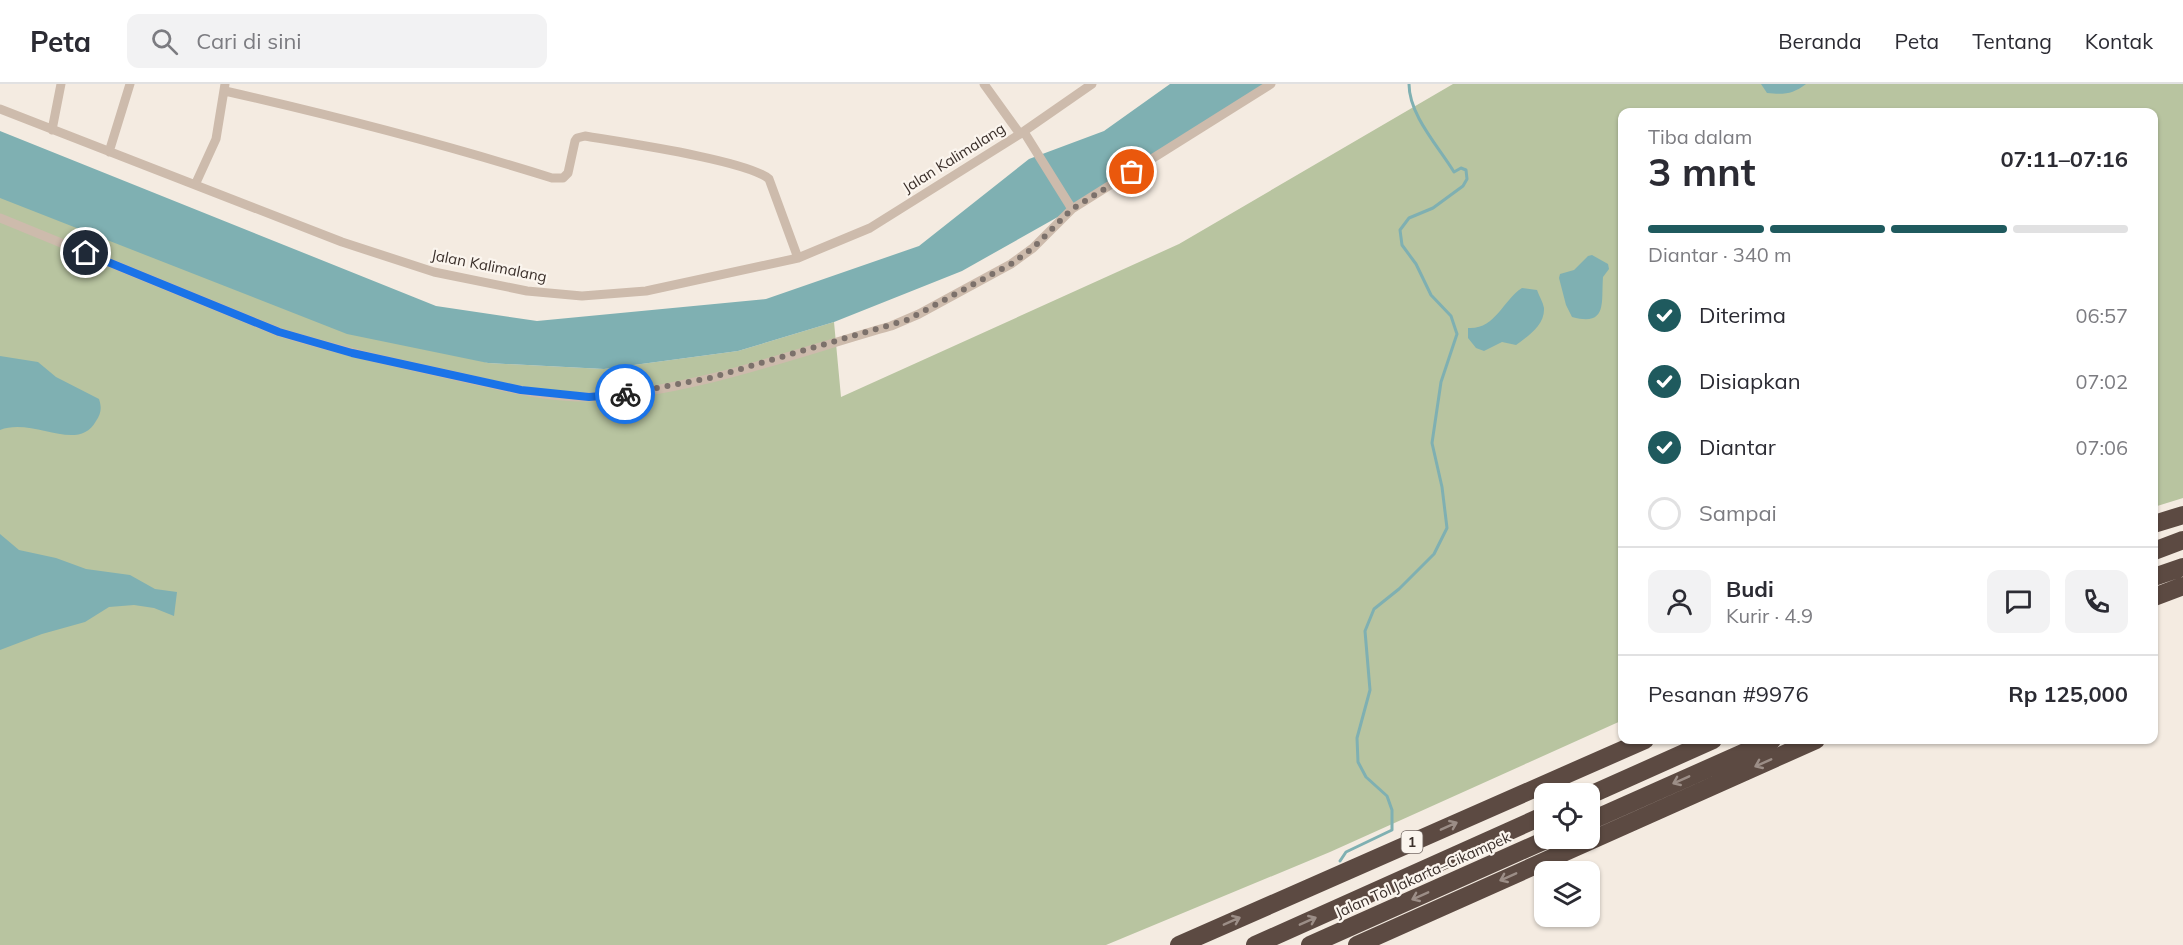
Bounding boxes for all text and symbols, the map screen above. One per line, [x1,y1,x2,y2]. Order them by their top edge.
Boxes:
search box [127,14,547,68]
text: Peta [30,24,91,59]
icon: search [148,25,181,58]
text: Cari di sini [196,27,302,55]
text: Beranda [1778,28,1862,54]
text: Peta [1895,28,1939,54]
text: Tentang [1972,28,2052,54]
text: Kontak [2085,28,2153,54]
street label: Jalan Kalimalang [899,118,1009,197]
text: Tiba dalam [1648,124,1752,149]
text: 07:11–07:16 [2000,145,2128,173]
pin [1106,146,1157,197]
text: 3 mnt [1648,147,1755,196]
icon: bag [1115,155,1148,188]
pin [60,227,111,278]
icon: home [69,236,102,269]
text: Diantar · 340 m [1648,242,1792,267]
street label: Jalan Kalimalang [430,245,549,286]
icon: check [1648,299,1681,332]
text: Diterima [1699,301,1786,329]
text: 06:57 [2075,303,2128,328]
courier [595,364,655,424]
icon: check [1648,365,1681,398]
text: Disiapkan [1699,367,1801,395]
text: 07:02 [2075,369,2128,394]
icon: bike [609,378,642,411]
icon: check [1648,431,1681,464]
text: Diantar [1699,433,1776,461]
text: 07:06 [2075,435,2128,460]
text: Sampai [1699,499,1777,527]
button: person [1648,570,1711,633]
button: chat [1987,570,2050,633]
button: phone [2065,570,2128,633]
text: Budi [1726,575,1774,603]
text: Kurir · 4.9 [1726,603,1813,628]
text: Pesanan #9976 [1648,680,1809,708]
text: Rp 125,000 [2008,680,2128,708]
one-way arrow [1754,758,1772,769]
one-way arrow [1672,775,1690,787]
map controls [1534,783,1600,927]
button: locate [1534,783,1600,849]
one-way arrow [1440,820,1458,831]
street label: Jalan Tol Jakarta–Cikampek [1332,827,1514,922]
road number: 1 [1402,831,1422,853]
button: layers [1534,861,1600,927]
one-way arrow [1499,872,1518,883]
one-way arrow [1411,891,1429,903]
one-way arrow [1223,915,1241,927]
one-way arrow [1299,915,1317,926]

